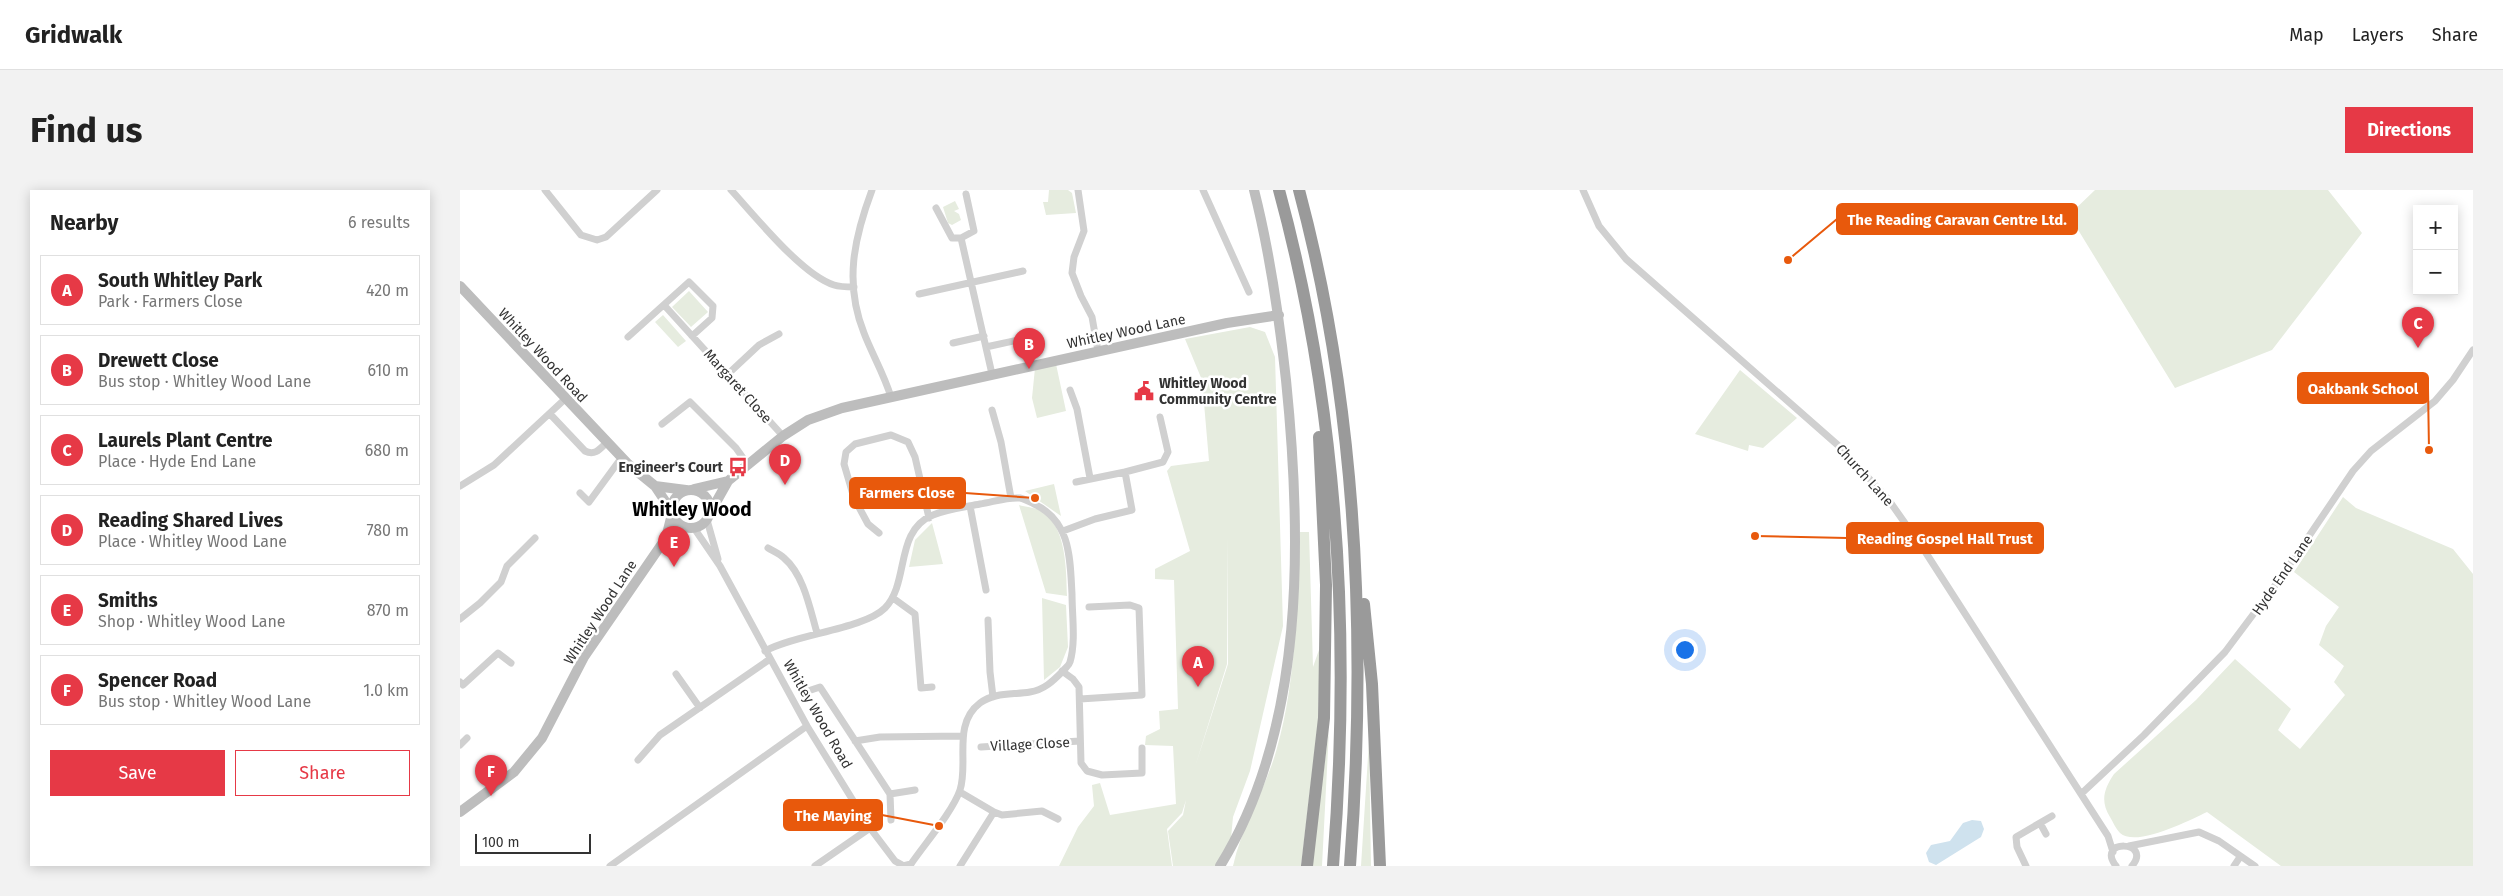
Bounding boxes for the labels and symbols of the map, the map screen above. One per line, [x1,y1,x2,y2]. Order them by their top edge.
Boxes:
callout: The Reading Caravan Centre Ltd. [1837,204,2077,234]
text: The Reading Caravan Centre Ltd. [1847,211,2067,229]
street label: Whitley Wood Road [494,305,591,406]
pin: C [2402,307,2434,348]
street label: Whitley Wood Lane [1065,311,1187,352]
pin: B [1013,328,1045,369]
street label: Margaret Close [700,346,775,427]
callout: Oakbank School [2298,373,2428,403]
place label: Whitley Wood Community Centre [1159,375,1277,408]
public building icon: Whitley Wood Community Centre [1133,380,1155,402]
text: Oakbank School [2308,380,2419,398]
street label: Church Lane [1832,441,1897,510]
pin: D [769,444,801,485]
bus stop icon: Engineer's Court [727,456,749,478]
place label: Engineer's Court [619,459,724,476]
callout: Farmers Close [850,478,965,508]
text: Farmers Close [859,484,955,502]
district label: Whitley Wood [632,498,752,521]
callout: Reading Gospel Hall Trust [1847,523,2043,553]
pin: E [658,526,690,567]
text: Reading Gospel Hall Trust [1857,530,2033,548]
street label: Hyde End Lane [2248,532,2316,619]
street label: Whitley Wood Lane [560,557,640,668]
your location [1672,637,1698,663]
pin: A [1182,646,1214,687]
street label: Whitley Wood Road [779,657,856,772]
street label: Village Close [990,734,1070,755]
pin: F [475,755,507,796]
callout: The Maying [784,800,882,830]
text: The Maying [794,807,872,825]
scale bar [475,831,591,854]

